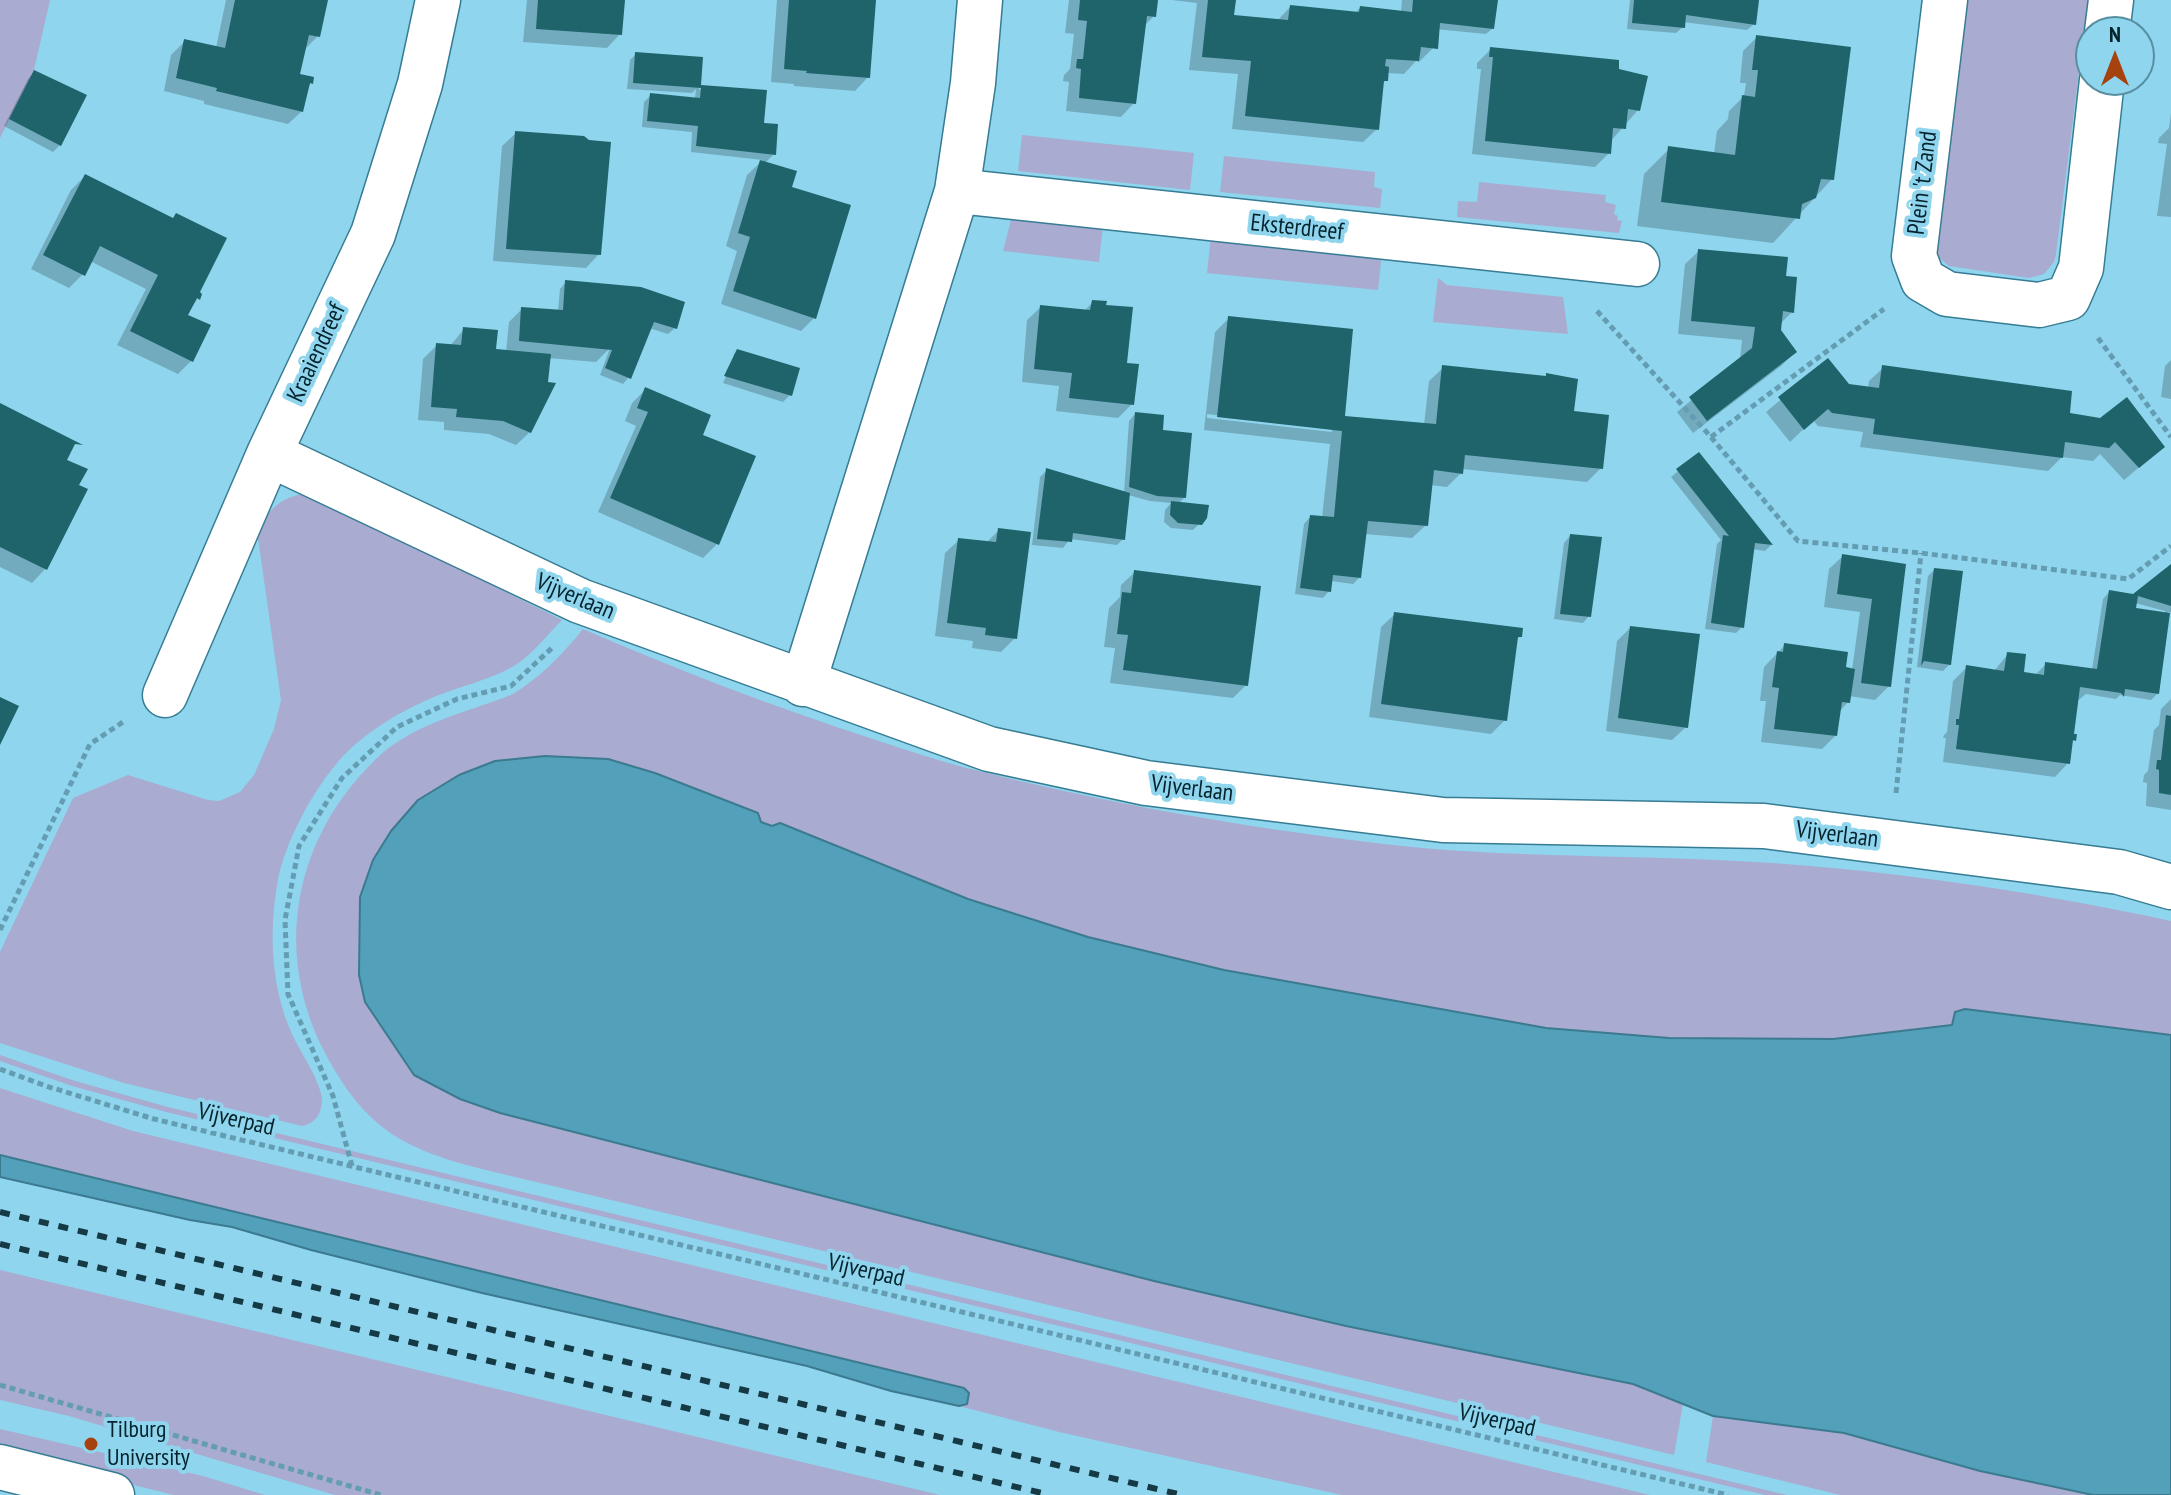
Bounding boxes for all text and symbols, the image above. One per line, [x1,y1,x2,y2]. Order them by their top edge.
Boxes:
north arrow [2075,16,2155,96]
text: N [2109,20,2121,48]
street label: Plein 't Zand [1902,130,1944,236]
street label: Eksterdreef [1249,209,1345,247]
street label: Kraaiendreef [282,299,352,407]
street label: Vijverlaan [531,568,619,626]
street label: Vijverlaan [1149,770,1235,808]
street label: Vijverlaan [1794,816,1880,854]
street label: Vijverpad [195,1097,277,1143]
street label: Vijverpad [825,1248,907,1294]
street label: Vijverpad [1456,1398,1538,1444]
place label: Tilburg University [107,1416,190,1472]
marker: Tilburg University [82,1435,100,1453]

